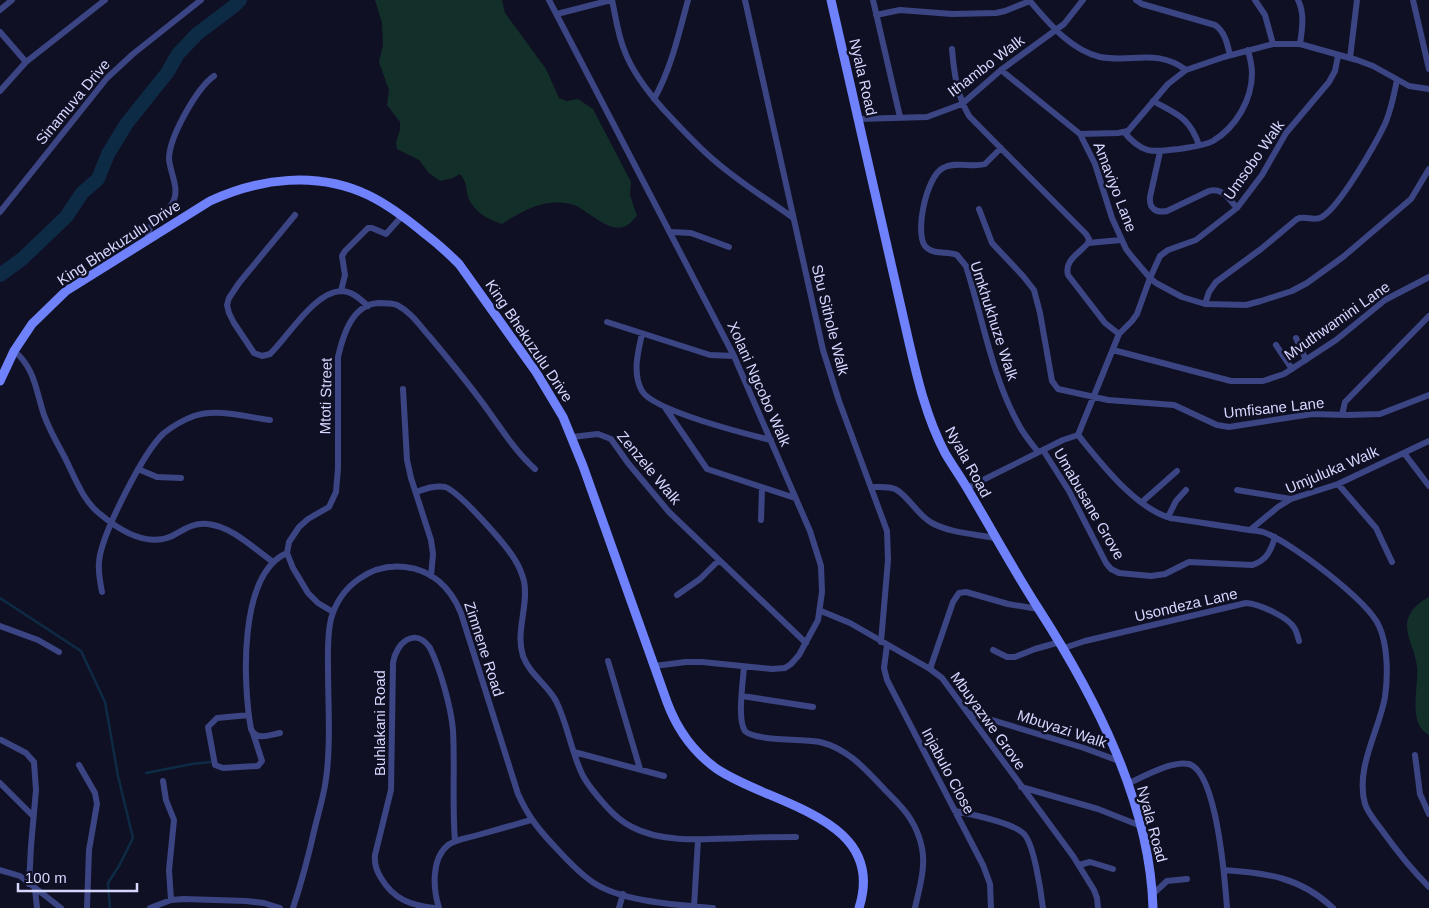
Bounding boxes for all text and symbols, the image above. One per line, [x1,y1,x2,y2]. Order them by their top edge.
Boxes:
street label: Ithambo Walk [944,31,1028,100]
street label: Nyala Road [846,37,881,117]
street label: Sinamuva Drive [32,56,113,148]
street label: Umsobo Walk [1220,116,1287,203]
street label: Amaviyo Lane [1090,139,1140,234]
street label: King Bhekuzulu Drive [54,196,183,289]
street label: Umkhukhuze Walk [967,259,1022,383]
street label: Sbu Sithole Walk [808,263,853,378]
street label: King Bhekuzulu Drive [482,277,577,405]
street label: Mvuthwamini Lane [1281,278,1393,363]
street label: Xolani Ngcobo Walk [724,319,795,449]
street label: Mtoti Street [316,357,335,434]
street label: Umfisane Lane [1223,394,1325,421]
street label: Nyala Road [942,423,995,500]
street label: Zenzele Walk [614,428,685,508]
street label: Umjuluka Walk [1283,442,1381,497]
street label: Umabusane Grove [1051,445,1128,563]
street label: Usondeza Lane [1133,584,1239,625]
street label: Zimnene Road [461,599,508,698]
street label: Mbuyazwe Grove [947,668,1030,773]
street label: Buhlakani Road [371,670,388,776]
street label: Mbuyazi Walk [1015,706,1109,751]
street label: Injabulo Close [919,725,978,817]
street label: Nyala Road [1134,784,1171,864]
scale bar [18,860,136,892]
text: 100 m [25,869,67,886]

